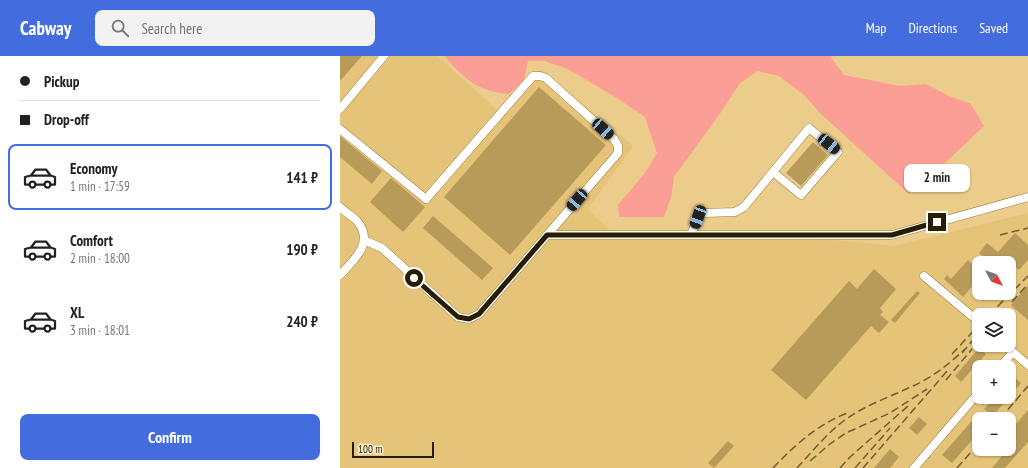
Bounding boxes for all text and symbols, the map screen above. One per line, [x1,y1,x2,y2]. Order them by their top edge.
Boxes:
search box [95,10,375,46]
text: Cabway [20,16,71,40]
icon: search [109,17,131,39]
text: Search here [141,19,202,38]
text: Map [866,19,886,37]
text: Directions [908,19,957,37]
text: Saved [979,19,1008,37]
text: Pickup [44,72,79,91]
text: Drop-off [44,110,89,129]
car [590,117,616,141]
car [816,132,842,156]
icon: car [22,159,58,195]
text: Economy [70,159,118,178]
callout: 2 min [904,164,970,192]
text: 141 ₽ [286,168,318,187]
text: 2 min [924,169,950,186]
text: 1 min · 17:59 [70,178,130,195]
car [565,187,589,213]
car [688,204,708,230]
route end [928,213,946,231]
icon: car [22,231,58,267]
text: Comfort [70,231,113,250]
text: 190 ₽ [286,240,318,259]
text: 2 min · 18:00 [70,250,130,267]
north arrow [972,256,1016,300]
map controls [972,256,1016,456]
route start [405,269,423,287]
icon: car [22,303,58,339]
text: XL [70,303,84,322]
button: layers [972,308,1016,352]
text: 240 ₽ [286,312,318,331]
text: 3 min · 18:01 [70,322,130,339]
button: + [972,360,1016,404]
button: − [972,412,1016,456]
button: Confirm [20,414,320,460]
scale bar [352,440,434,459]
text: 100 m [358,442,382,456]

